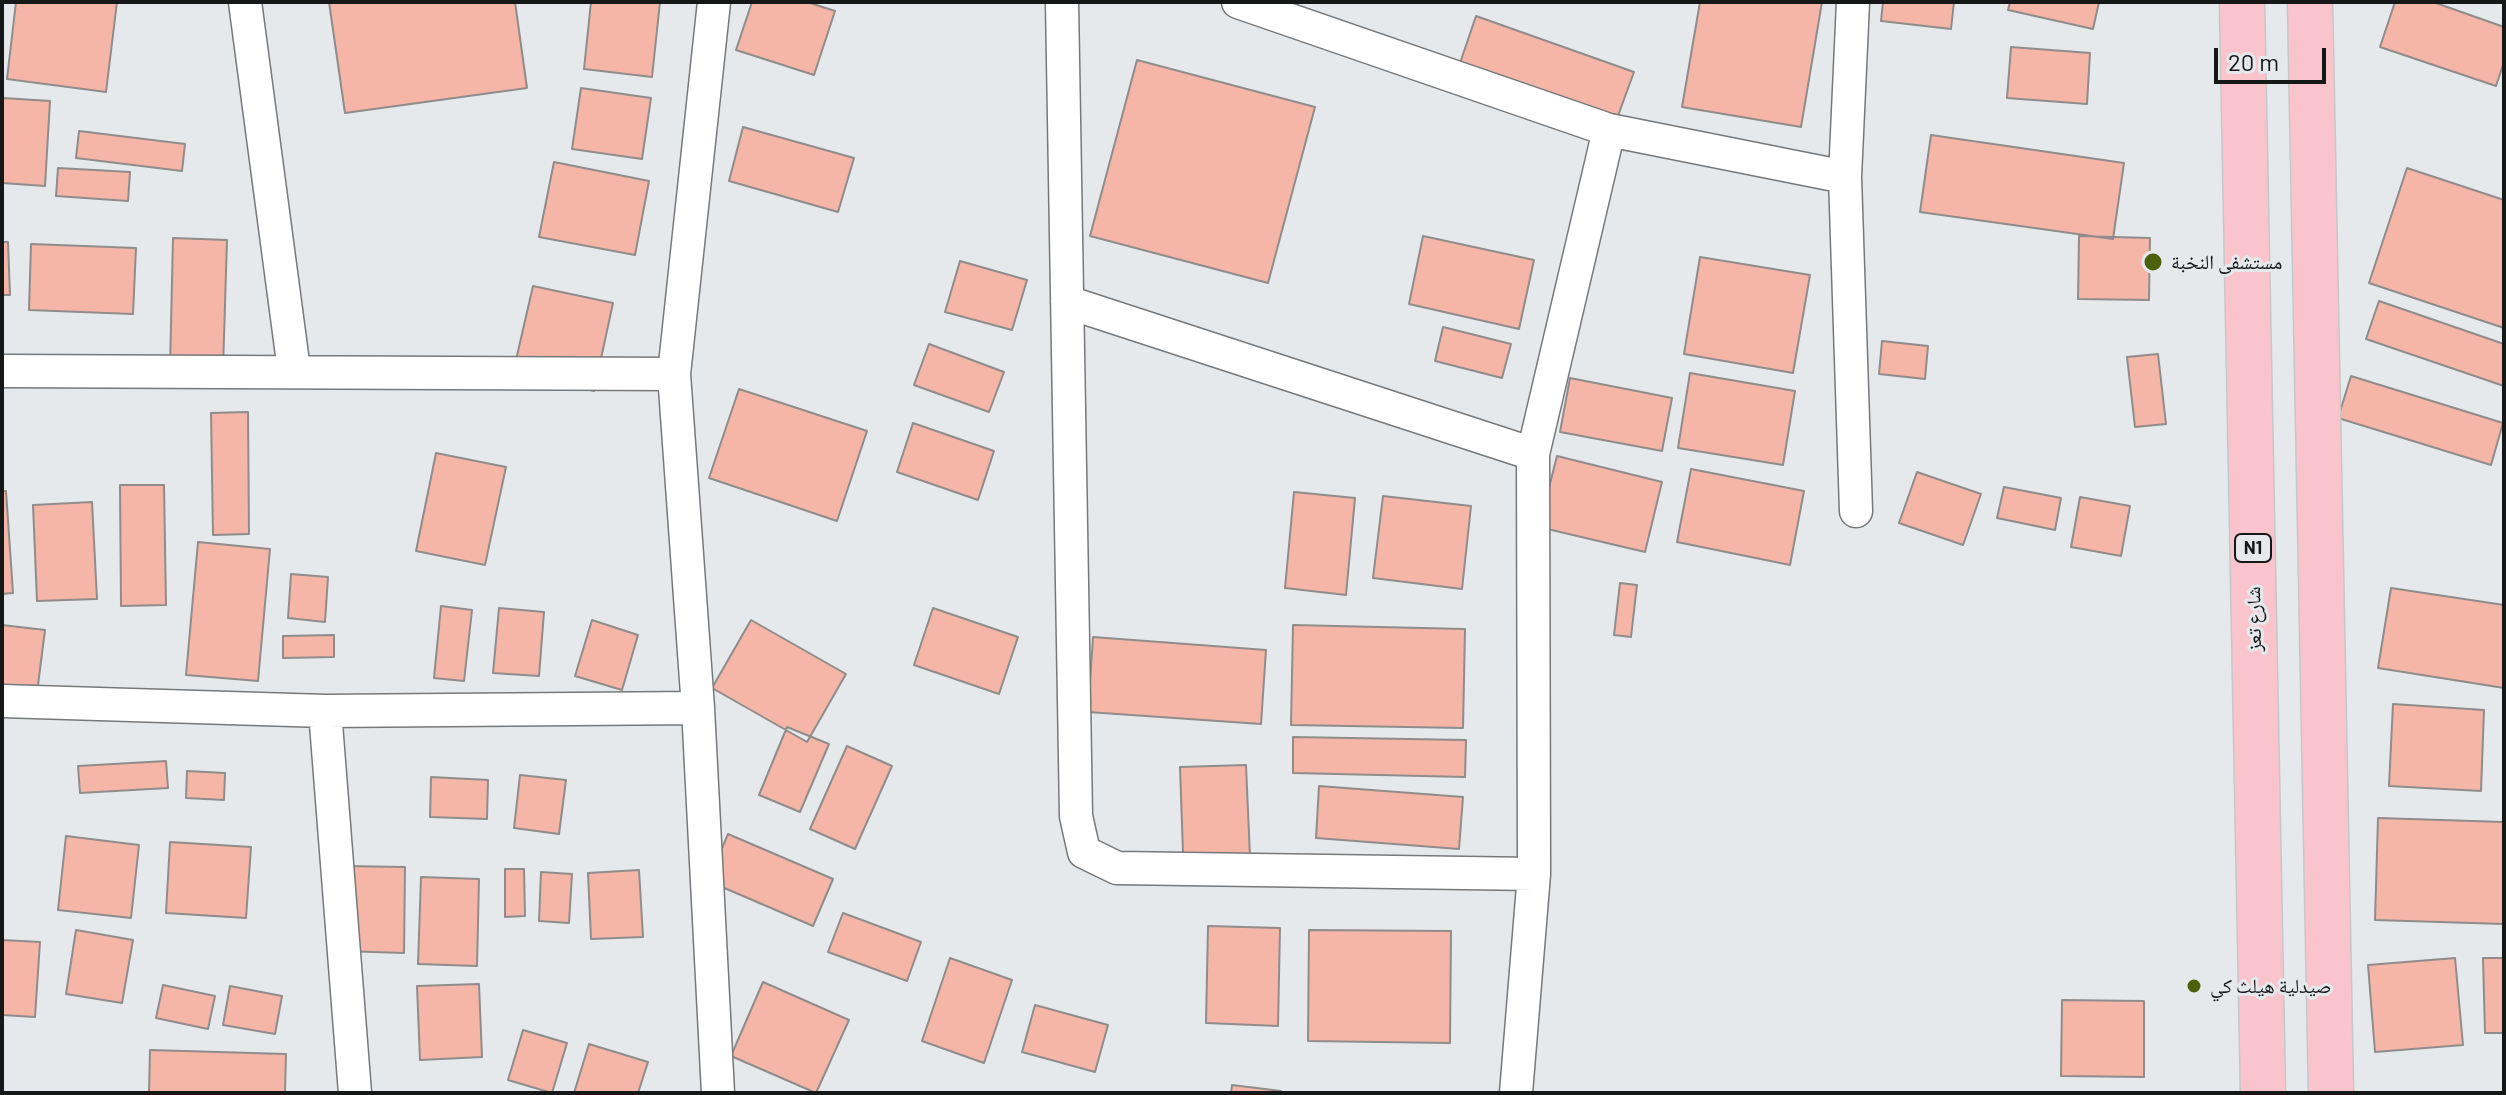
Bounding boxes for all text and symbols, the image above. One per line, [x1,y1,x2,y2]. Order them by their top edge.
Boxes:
scale bar [2218,32,2330,82]
text: 20 m [2228,47,2279,76]
place label: مستشفى النخبة [2171,250,2282,274]
marker: مستشفى النخبة [2142,251,2164,273]
road number: N1 [2235,534,2271,562]
street label: شارع تعز [2241,586,2267,652]
place label: صيدلية هيلث كي [2210,974,2332,998]
marker: صيدلية هيلث كي [2185,977,2203,995]

